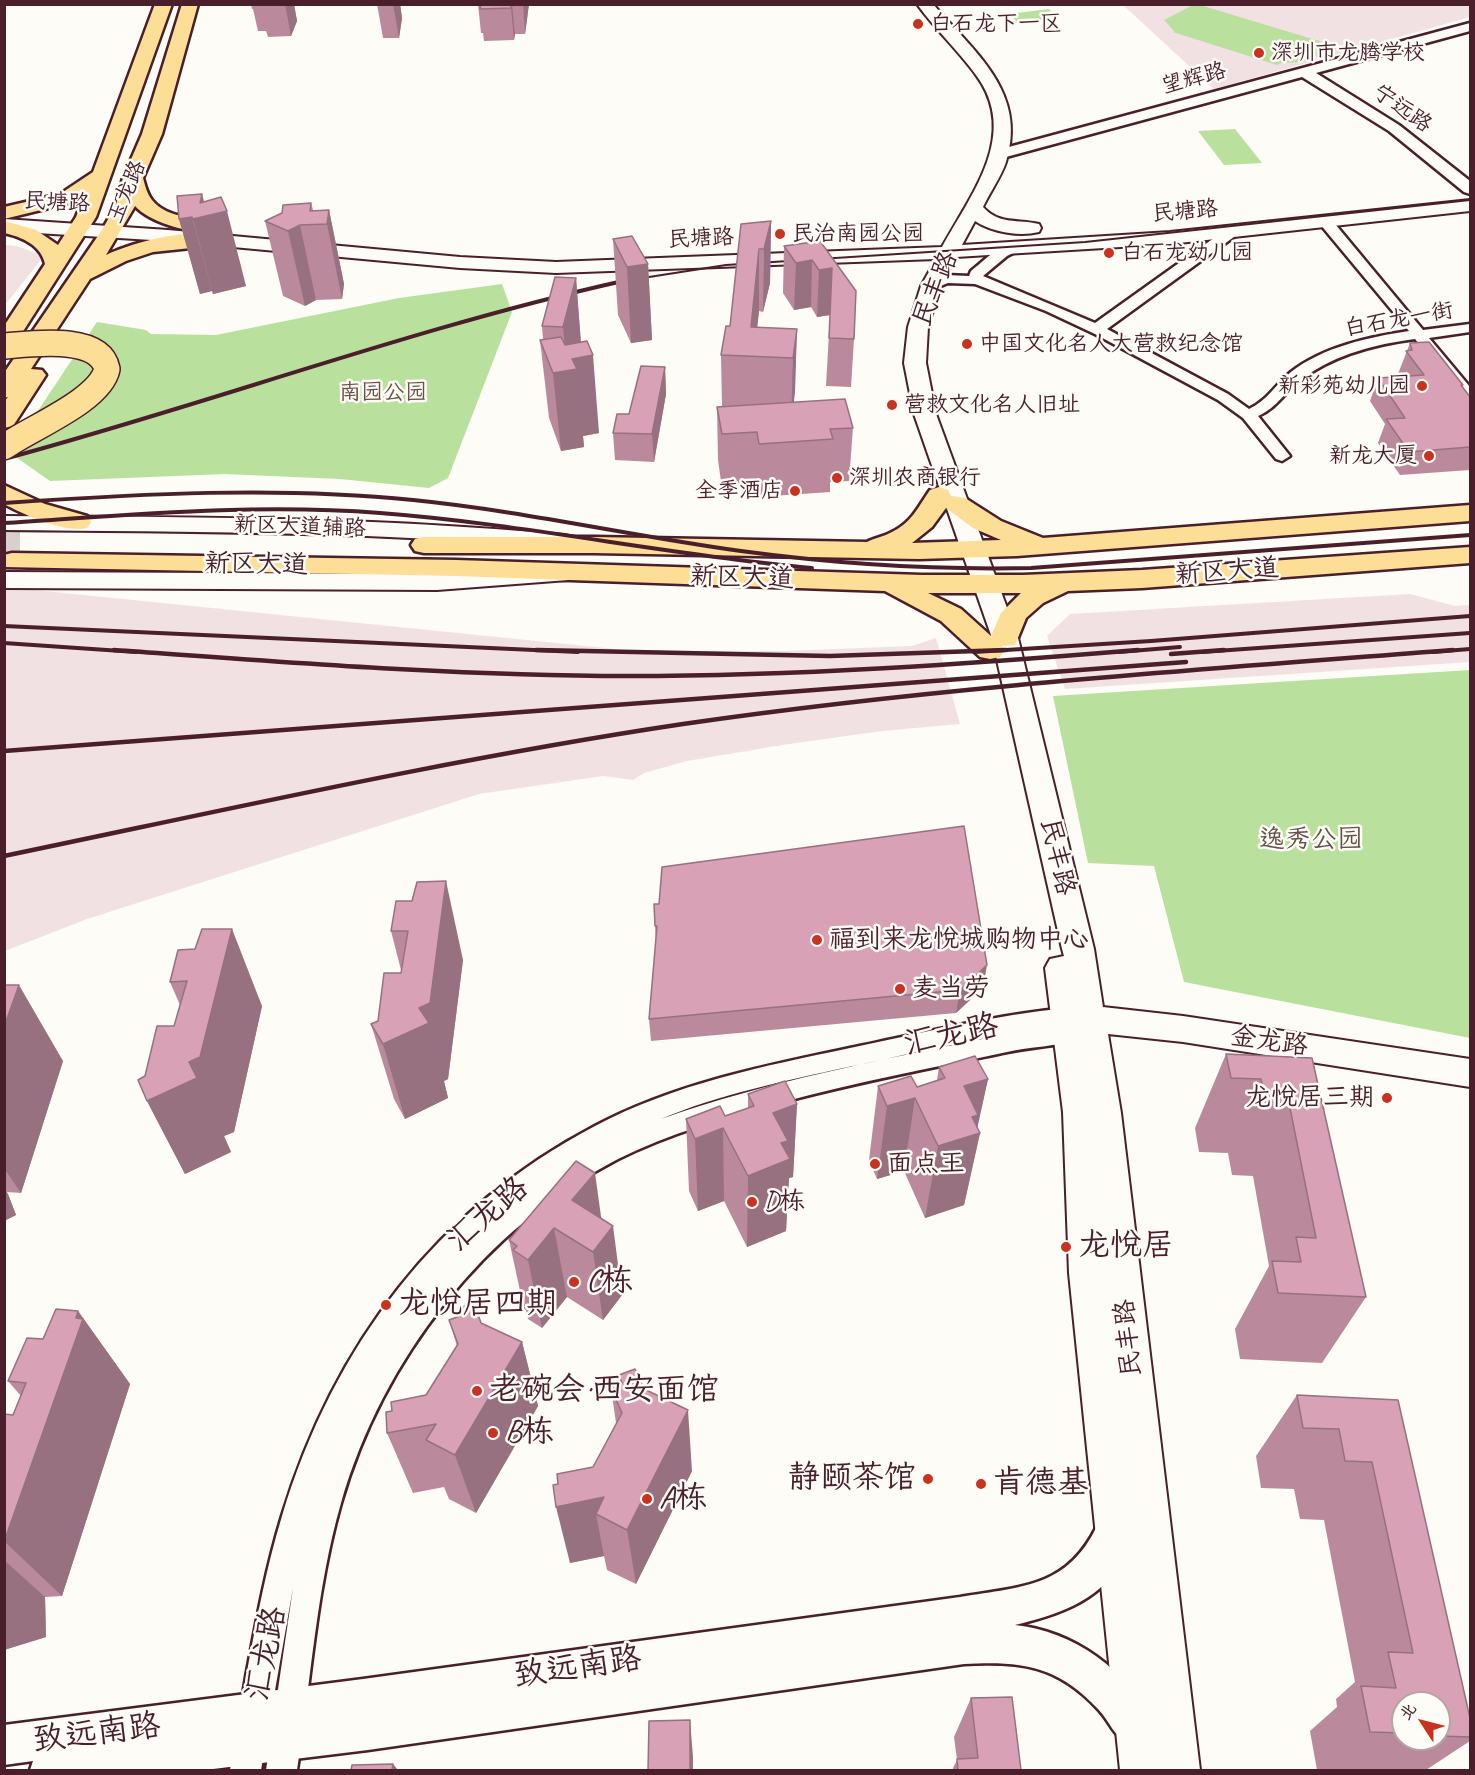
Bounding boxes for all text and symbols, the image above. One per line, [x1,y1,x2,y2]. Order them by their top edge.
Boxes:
place label: 白石龙下一区 [930,11,1062,37]
marker: 白石龙下一区 [911,17,925,31]
place label: 深圳市龙腾学校 [1271,40,1425,66]
marker: 深圳市龙腾学校 [1252,46,1266,60]
street label: 望辉路 [1159,58,1229,100]
street label: 宁远路 [1367,79,1437,139]
street label: 玉龙路 [102,156,152,228]
street label: 民塘路 [23,188,91,218]
street label: 民塘路 [1151,196,1219,228]
place label: 民治南园公园 [792,221,924,247]
street label: 民塘路 [667,224,735,254]
marker: 民治南园公园 [773,227,787,241]
place label: 白石龙幼儿园 [1121,240,1253,266]
marker: 白石龙幼儿园 [1102,246,1116,260]
street label: 民丰路 [907,247,965,331]
street label: 白石龙一街 [1343,297,1455,343]
place label: 中国文化名人大营救纪念馆 [979,331,1243,357]
marker: 中国文化名人大营救纪念馆 [960,337,974,351]
place label: 新彩苑幼儿园 [1278,373,1410,399]
marker: 新彩苑幼儿园 [1415,379,1429,393]
park label: 南园公园 [339,380,427,406]
place label: 营救文化名人旧址 [904,392,1080,418]
marker: 营救文化名人旧址 [885,398,899,412]
place label: 新龙大厦 [1329,443,1417,469]
marker: 新龙大厦 [1422,449,1436,463]
place label: 深圳农商银行 [849,465,981,491]
marker: 深圳农商银行 [830,471,844,485]
place label: 全季酒店 [695,478,783,504]
marker: 全季酒店 [788,484,802,498]
street label: 新区大道辅路 [234,512,366,542]
street label: 新区大道 [204,548,308,582]
street label: 新区大道 [1174,553,1280,591]
street label: 新区大道 [689,561,795,595]
street label: 民丰路 [1033,815,1081,899]
park label: 逸秀公园 [1259,824,1363,856]
place label: 福到来龙悦城购物中心 [829,924,1089,956]
marker: 福到来龙悦城购物中心 [810,933,824,947]
place label: 麦当劳 [912,973,990,1005]
marker: 麦当劳 [893,982,907,996]
street label: 汇龙路 [900,1007,1002,1065]
street label: 金龙路 [1228,1021,1310,1063]
place label: 龙悦居三期 [1245,1082,1375,1114]
marker: 龙悦居三期 [1380,1091,1394,1105]
place label: 面点王 [887,1148,965,1180]
marker: 面点王 [868,1157,882,1171]
street label: 汇龙路 [439,1169,537,1261]
place label: D栋 [764,1186,805,1218]
marker: D栋 [745,1195,759,1209]
place label: 龙悦居 [1078,1228,1174,1266]
marker: 龙悦居 [1059,1240,1073,1254]
place label: C栋 [586,1263,633,1301]
marker: C栋 [567,1275,581,1289]
place label: 龙悦居四期 [398,1286,558,1324]
marker: 龙悦居四期 [379,1298,393,1312]
street label: 民丰路 [1109,1298,1149,1378]
place label: 老碗会·西安面馆 [489,1372,719,1410]
marker: 老碗会·西安面馆 [470,1384,484,1398]
place label: B栋 [505,1414,554,1452]
marker: B栋 [486,1426,500,1440]
place label: 静颐茶馆 [788,1460,916,1498]
place label: 肯德基 [993,1465,1089,1503]
marker: 静颐茶馆 [921,1472,935,1486]
marker: 肯德基 [974,1477,988,1491]
place label: A栋 [659,1480,707,1518]
marker: A栋 [640,1492,654,1506]
street label: 汇龙路 [239,1603,295,1705]
street label: 致远南路 [512,1640,644,1696]
north arrow [1391,1691,1451,1751]
text: 北 [1395,1699,1421,1724]
street label: 致远南路 [31,1707,163,1761]

